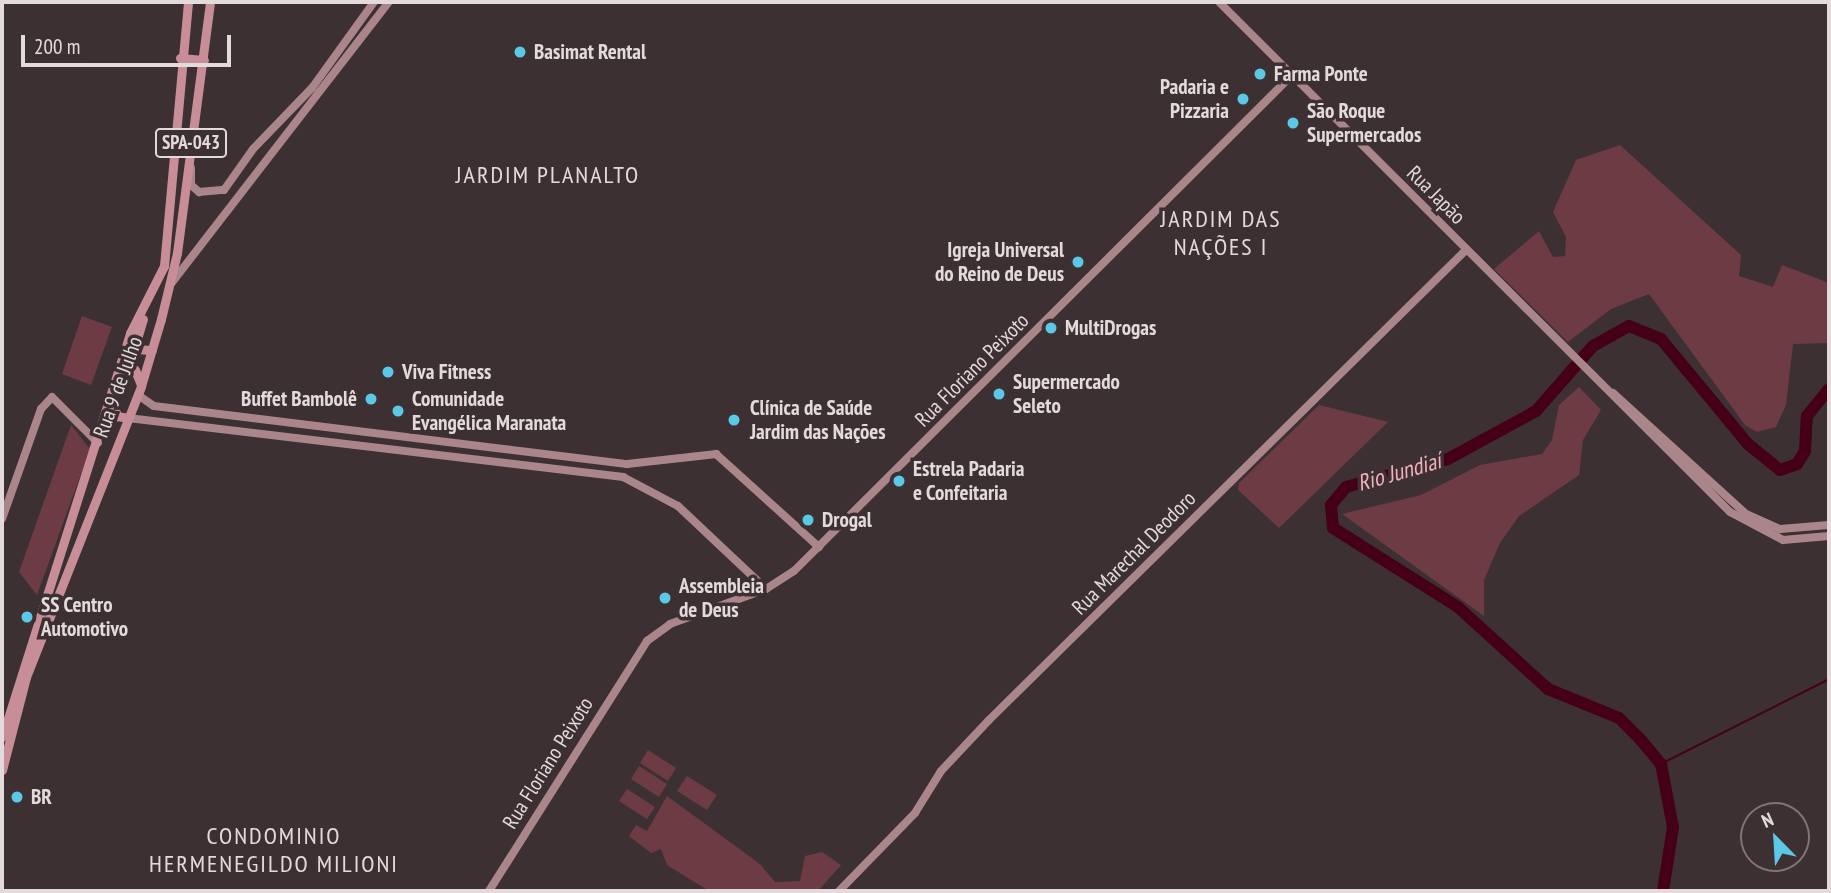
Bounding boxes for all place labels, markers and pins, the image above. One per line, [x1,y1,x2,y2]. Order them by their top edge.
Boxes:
place label: Basimat Rental [534,39,646,65]
marker: Basimat Rental [512,44,528,60]
place label: Farma Ponte [1274,61,1368,87]
marker: Farma Ponte [1252,66,1268,82]
place label: Padaria e Pizzaria [1160,74,1229,124]
marker: Padaria e Pizzaria [1235,91,1251,107]
place label: São Roque Supermercados [1307,98,1421,148]
marker: São Roque Supermercados [1285,115,1301,131]
place label: Igreja Universal do Reino de Deus [935,237,1064,287]
marker: Igreja Universal do Reino de Deus [1070,254,1086,270]
place label: MultiDrogas [1065,315,1156,341]
marker: MultiDrogas [1043,320,1059,336]
place label: Viva Fitness [402,359,491,385]
marker: Viva Fitness [380,364,396,380]
place label: Supermercado Seleto [1013,369,1120,419]
place label: Buffet Bambolê [241,386,357,412]
place label: Comunidade Evangélica Maranata [412,386,566,436]
marker: Supermercado Seleto [991,386,1007,402]
marker: Buffet Bambolê [363,391,379,407]
place label: Clínica de Saúde Jardim das Nações [750,395,886,445]
marker: Comunidade Evangélica Maranata [390,403,406,419]
marker: Clínica de Saúde Jardim das Nações [724,410,744,430]
place label: Estrela Padaria e Confeitaria [913,456,1024,506]
marker: Estrela Padaria e Confeitaria [891,473,907,489]
place label: Drogal [822,507,872,533]
marker: Drogal [800,512,816,528]
place label: Assembleia de Deus [679,573,764,623]
marker: Assembleia de Deus [657,590,673,606]
place label: SS Centro Automotivo [41,592,128,642]
marker: SS Centro Automotivo [19,609,35,625]
place label: BR [31,784,52,810]
marker: BR [9,789,25,805]

